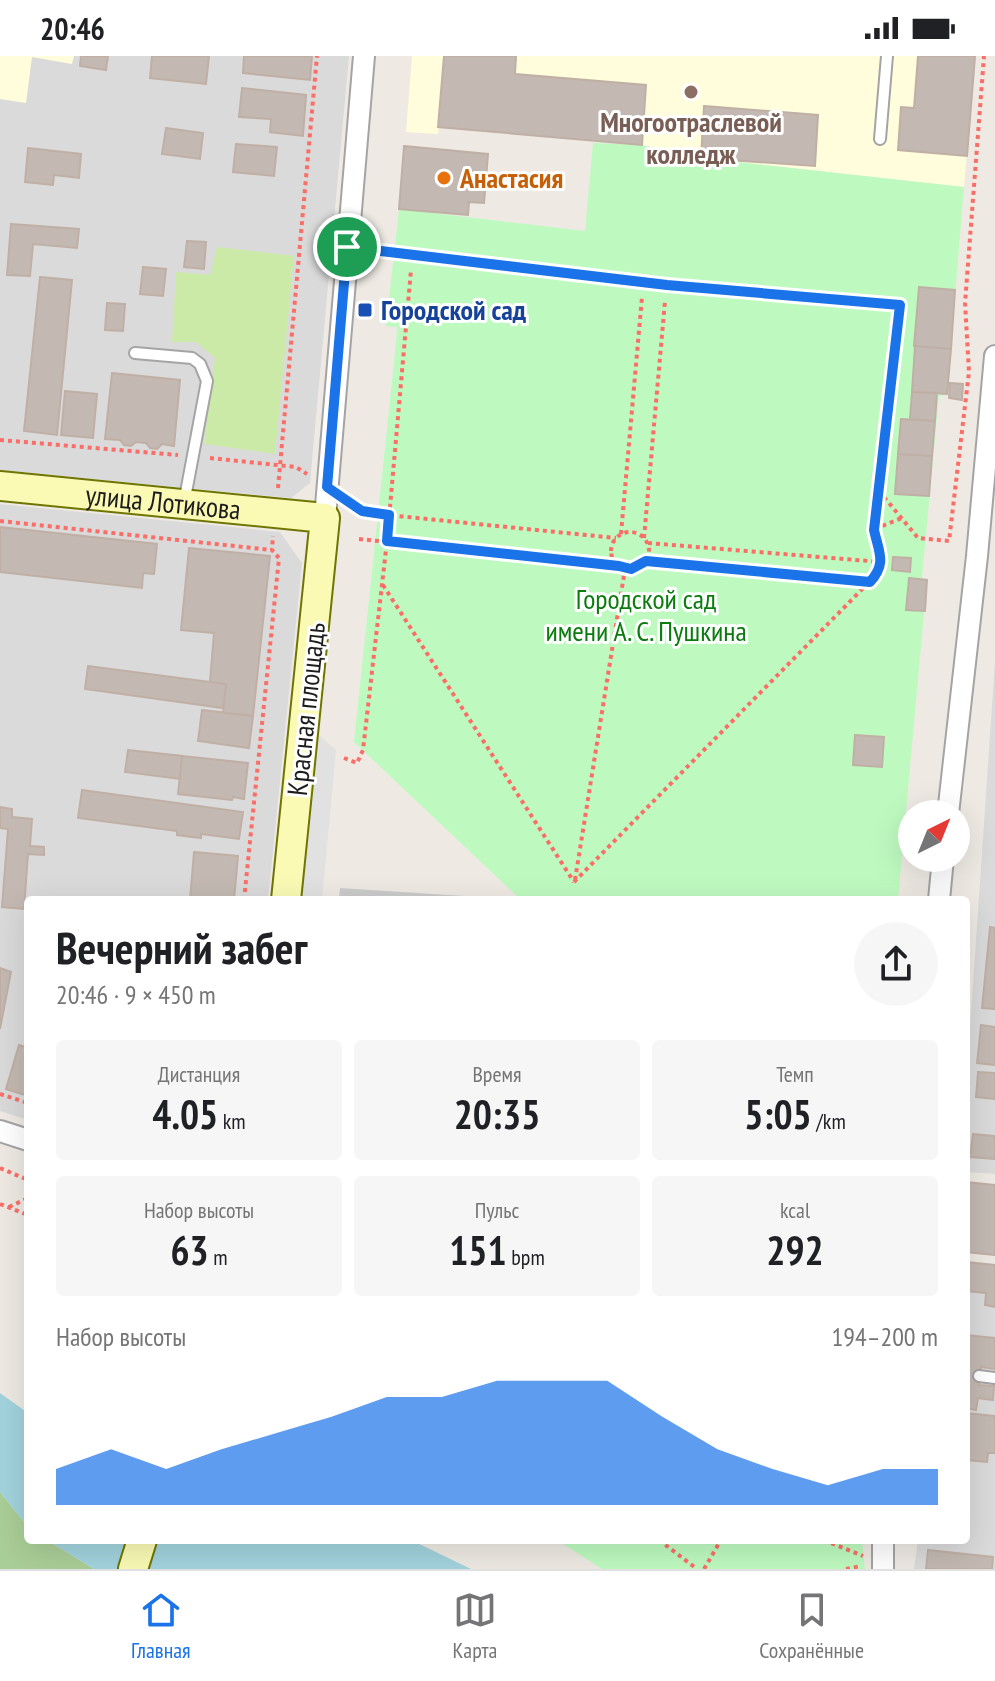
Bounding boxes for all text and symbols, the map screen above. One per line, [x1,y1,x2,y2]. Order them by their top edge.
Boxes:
text: 20:46 [40,9,105,48]
marker: Многоотраслевой колледж [682,83,700,101]
place label: Многоотраслевой колледж [600,103,782,172]
place label: Анастасия [459,159,563,196]
marker: Анастасия [435,169,453,187]
pin [313,213,381,281]
icon: arrive [325,225,369,269]
place label: Городской сад [381,291,527,328]
marker: Городской сад [356,301,374,319]
street label: улица Лотикова [84,476,243,528]
park label: Городской сад имени А. С. Пушкина [545,580,747,649]
street label: Красная площадь [278,621,333,797]
north arrow [898,800,970,872]
map controls [898,800,970,872]
text: Вечерний забег [56,919,307,976]
button: share [854,922,938,1006]
text: 20:46 · 9 × 450 m [56,978,216,1011]
text: Дистанция [158,1060,240,1088]
text: Время [472,1060,522,1088]
text: Темп [776,1060,814,1088]
text: 4.05 [152,1088,218,1140]
text: 20:35 [454,1088,540,1140]
text: 5:05 [744,1088,812,1140]
text: km [218,1107,246,1135]
text: /km [812,1107,846,1135]
text: Набор высоты [144,1196,254,1224]
text: Пульс [475,1196,519,1224]
text: kcal [780,1196,810,1224]
text: 63 [170,1224,209,1276]
text: 151 [449,1224,507,1276]
text: 292 [766,1224,824,1276]
text: m [209,1243,228,1271]
text: bpm [507,1243,545,1271]
text: Набор высоты [56,1320,186,1353]
text: 194–200 m [832,1320,938,1353]
tab: Главная [131,1588,191,1664]
tab: Карта [453,1588,497,1664]
tab: Сохранённые [759,1588,864,1664]

